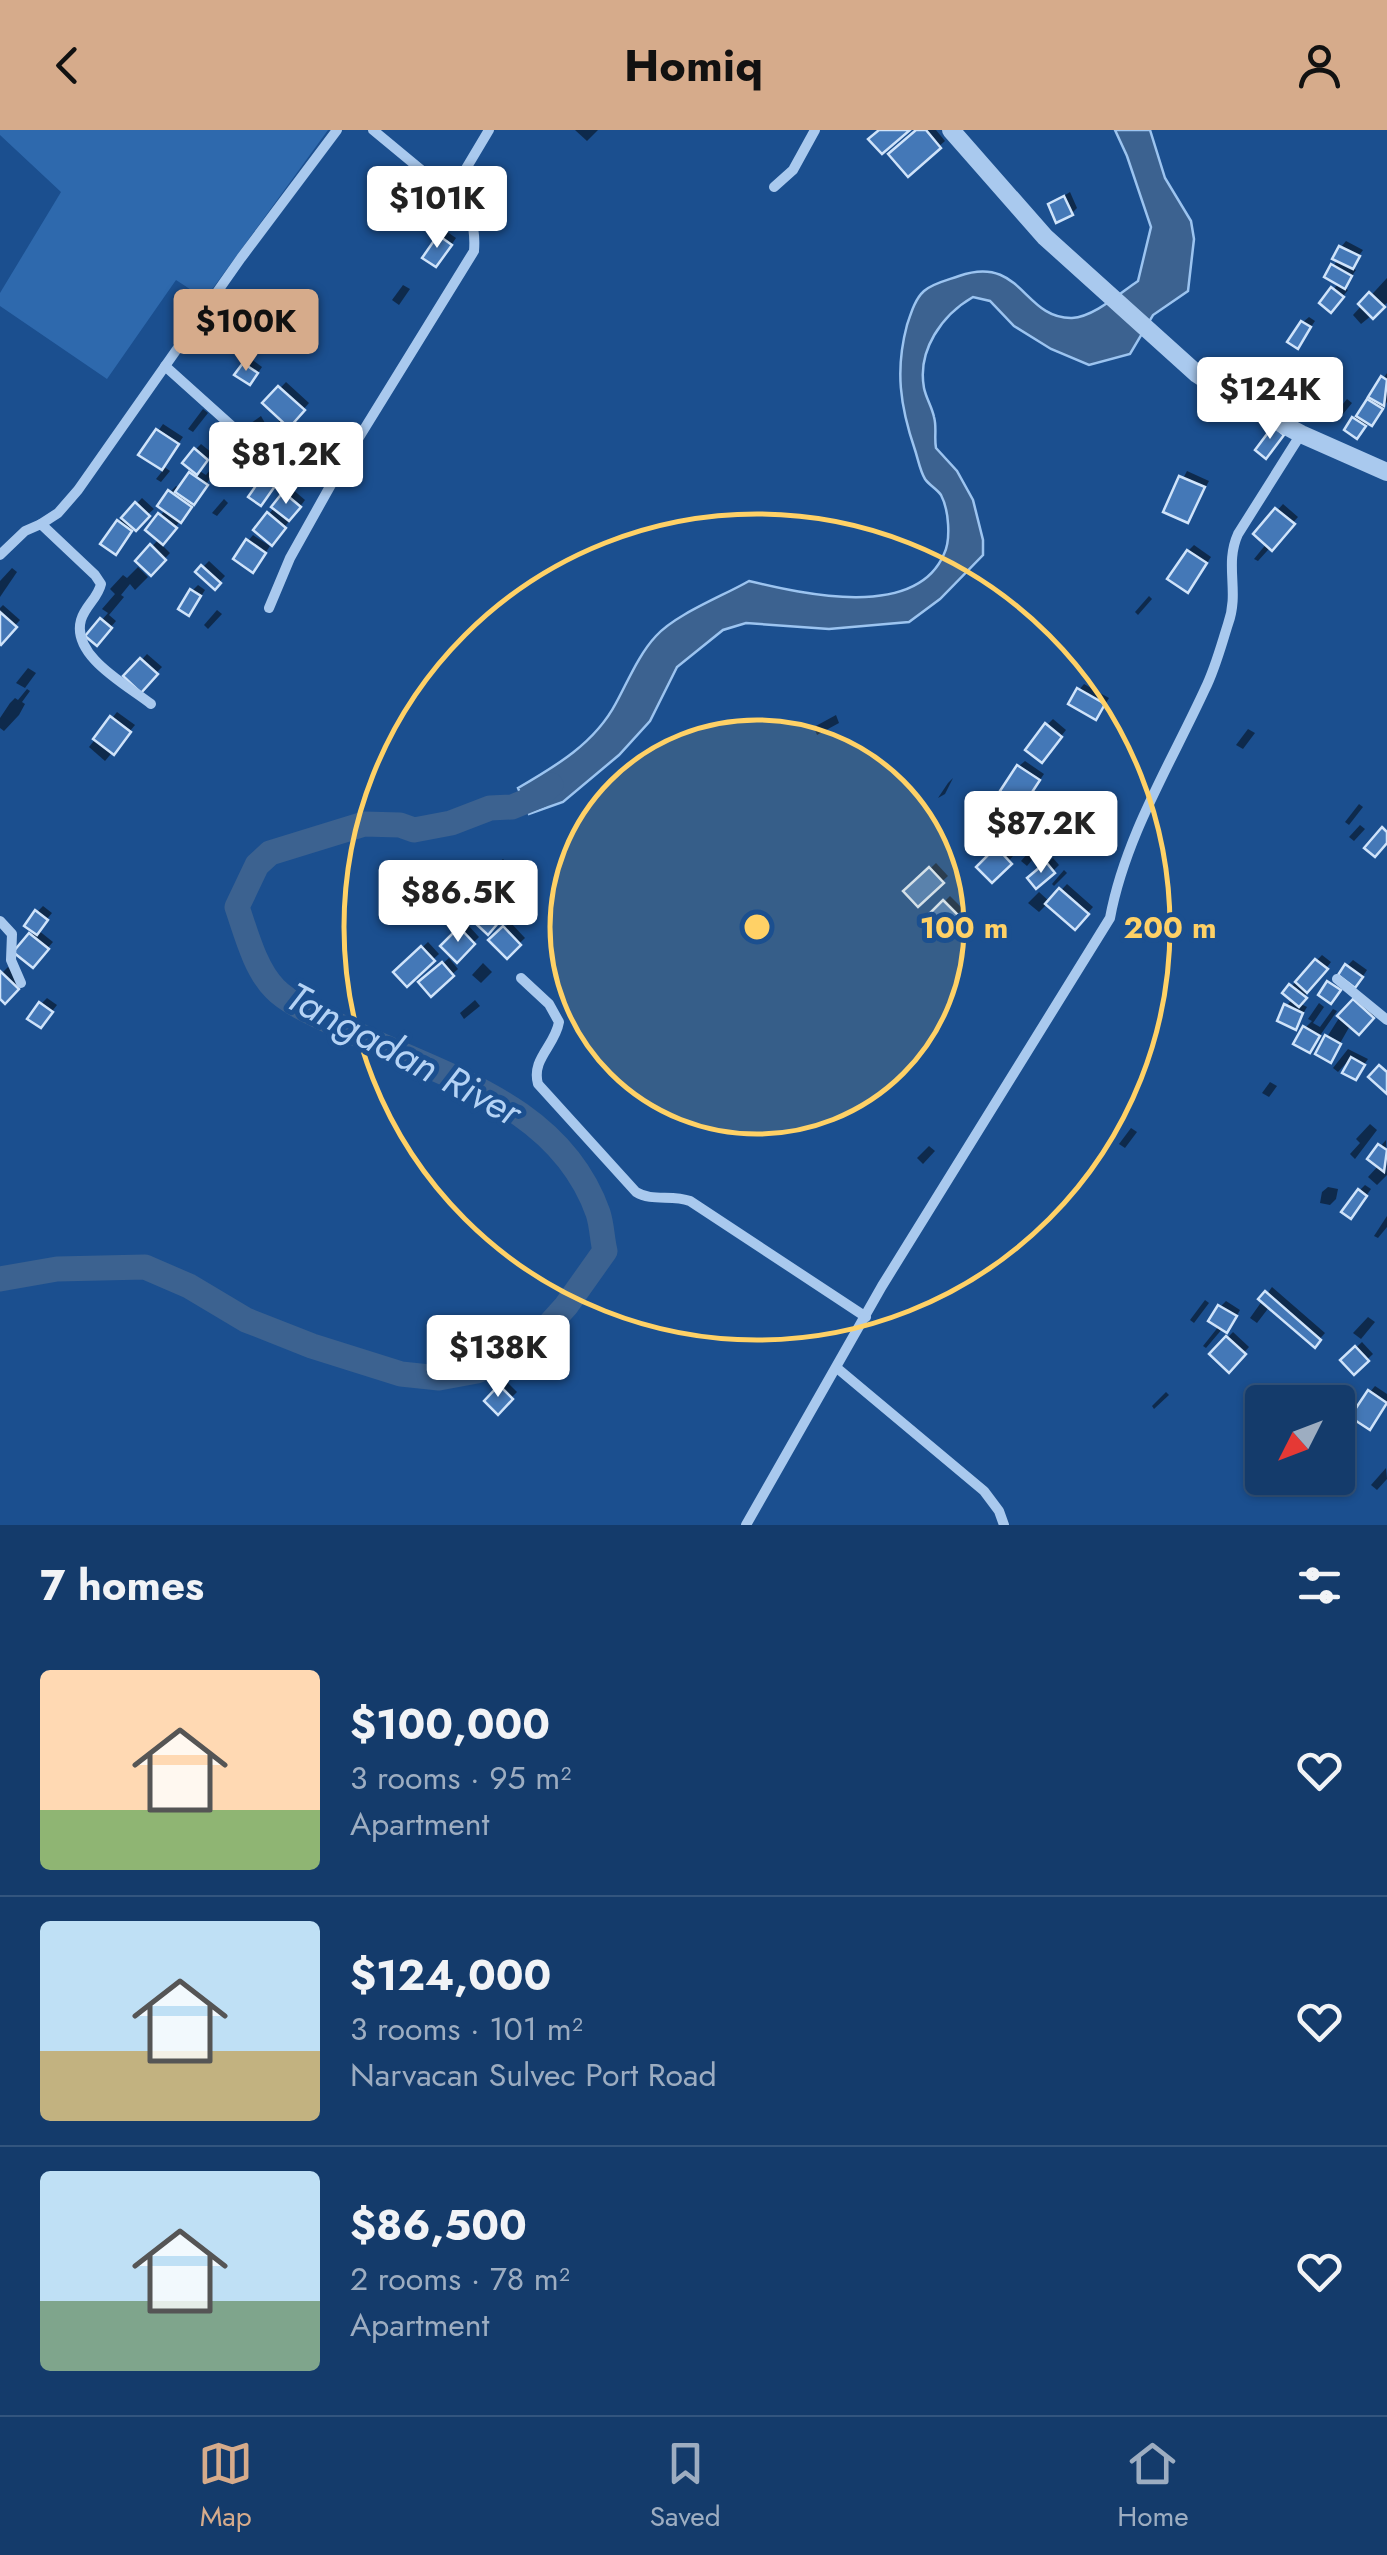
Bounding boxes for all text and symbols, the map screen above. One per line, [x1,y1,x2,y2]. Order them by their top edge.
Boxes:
text: Homiq [624,33,763,98]
icon: back [40,38,95,93]
icon: person [1292,38,1347,93]
pin: $101K [367,166,507,251]
text: $101K [389,175,485,221]
pin: $100K [176,289,316,374]
text: $100K [196,298,296,344]
pin: $124K [1200,357,1340,442]
text: $124K [1219,366,1321,412]
pin: $81.2K [205,422,367,507]
text: $81.2K [231,431,341,477]
pin: $87.2K [960,791,1122,876]
text: $87.2K [986,800,1096,846]
pin: $86.5K [377,860,539,945]
text: $86.5K [401,869,515,915]
text: 100 m [920,906,1008,949]
text: 200 m [1124,906,1217,949]
centre of rings [739,909,775,945]
water label: Tangadan River [276,968,534,1142]
pin: $138K [428,1315,568,1400]
text: $138K [449,1324,547,1370]
north arrow [1245,1385,1355,1495]
map controls [1245,1385,1355,1495]
text: 7 homes [40,1555,204,1616]
icon: filters [1292,1558,1347,1613]
text: $100,000 [350,1694,550,1755]
icon: home [120,1710,240,1830]
icon: heart [1292,1743,1347,1798]
text: 3 rooms · 95 m² [350,1755,571,1801]
text: Apartment [350,1801,489,1847]
text: $124,000 [350,1945,551,2006]
icon: home [120,1961,240,2081]
icon: heart [1292,1994,1347,2049]
text: 3 rooms · 101 m² [350,2006,583,2052]
text: Narvacan Sulvec Port Road [350,2052,717,2098]
text: $86,500 [350,2195,527,2256]
icon: home [120,2211,240,2331]
icon: heart [1292,2244,1347,2299]
text: 2 rooms · 78 m² [350,2256,570,2302]
text: Apartment [350,2302,489,2348]
tab: Map [198,2436,253,2537]
tab: Saved [650,2436,721,2537]
tab: Home [1117,2436,1189,2537]

